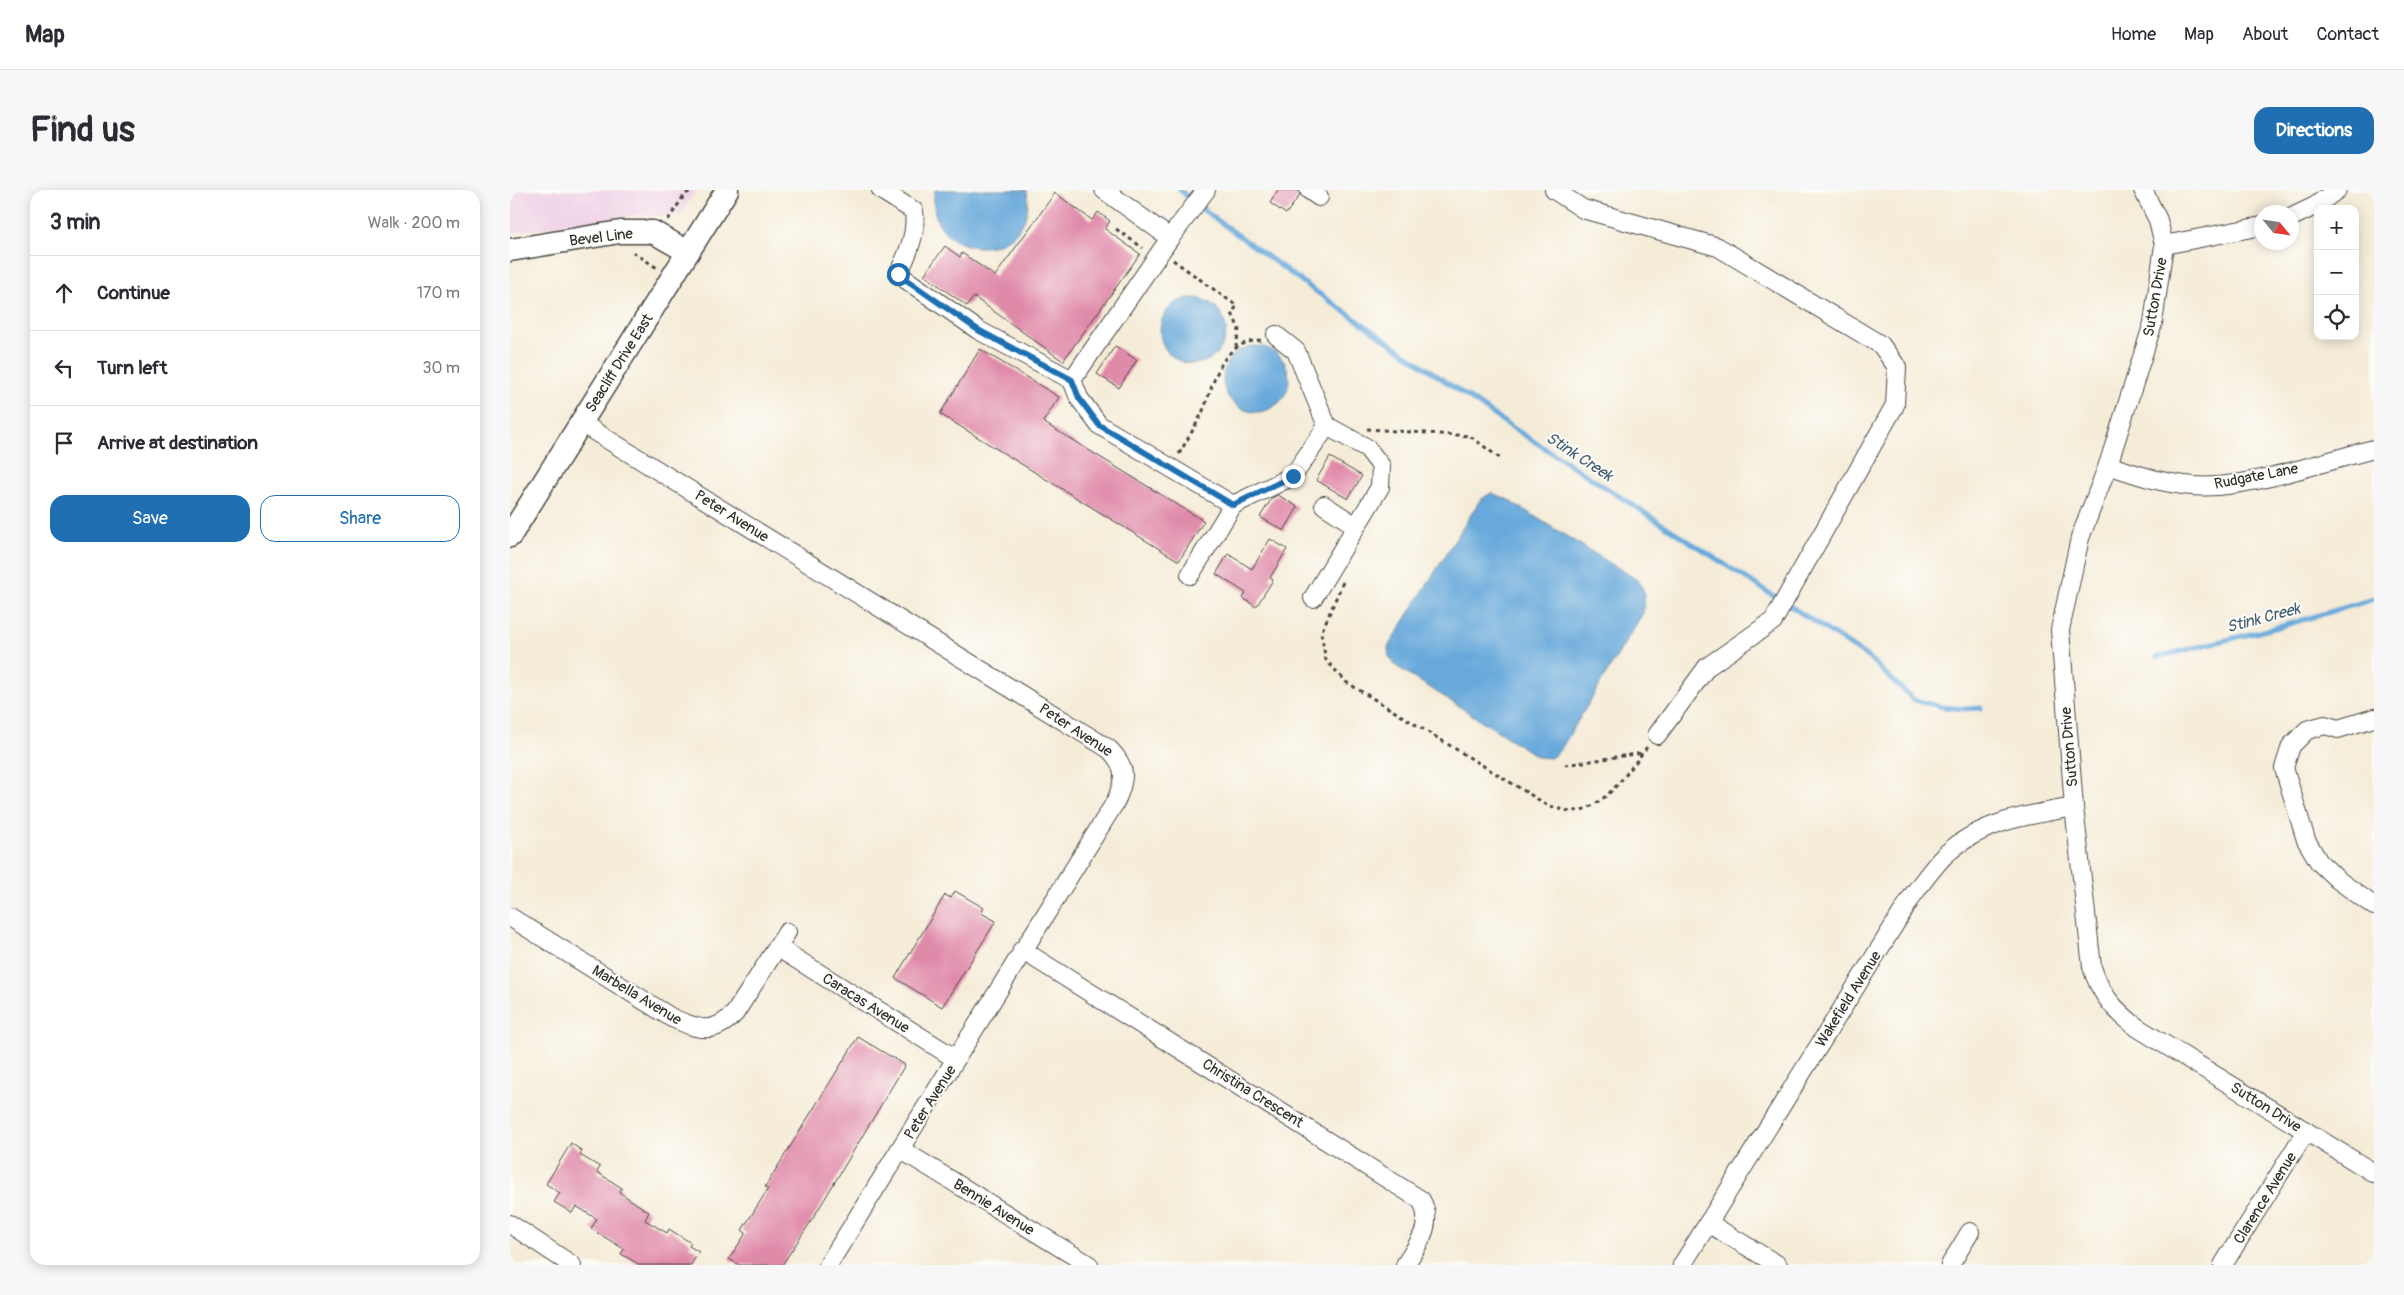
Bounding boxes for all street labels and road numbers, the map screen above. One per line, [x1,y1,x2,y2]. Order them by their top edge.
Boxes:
street label: Bevel Line [568,224,634,251]
street label: Sutton Drive [2139,255,2172,338]
street label: Seacliff Drive East [581,310,658,416]
street label: Rudgate Lane [2213,459,2300,494]
street label: Peter Avenue [691,486,773,547]
street label: Peter Avenue [1035,700,1117,762]
street label: Sutton Drive [2056,706,2082,788]
street label: Wakefield Avenue [1811,947,1886,1051]
street label: Marbella Avenue [588,961,686,1030]
street label: Caracas Avenue [819,969,913,1038]
street label: Christina Crescent [1199,1055,1308,1133]
street label: Peter Avenue [900,1061,961,1143]
street label: Sutton Drive [2227,1078,2305,1137]
street label: Clarence Avenue [2230,1148,2302,1248]
street label: Bennie Avenue [950,1175,1038,1240]

